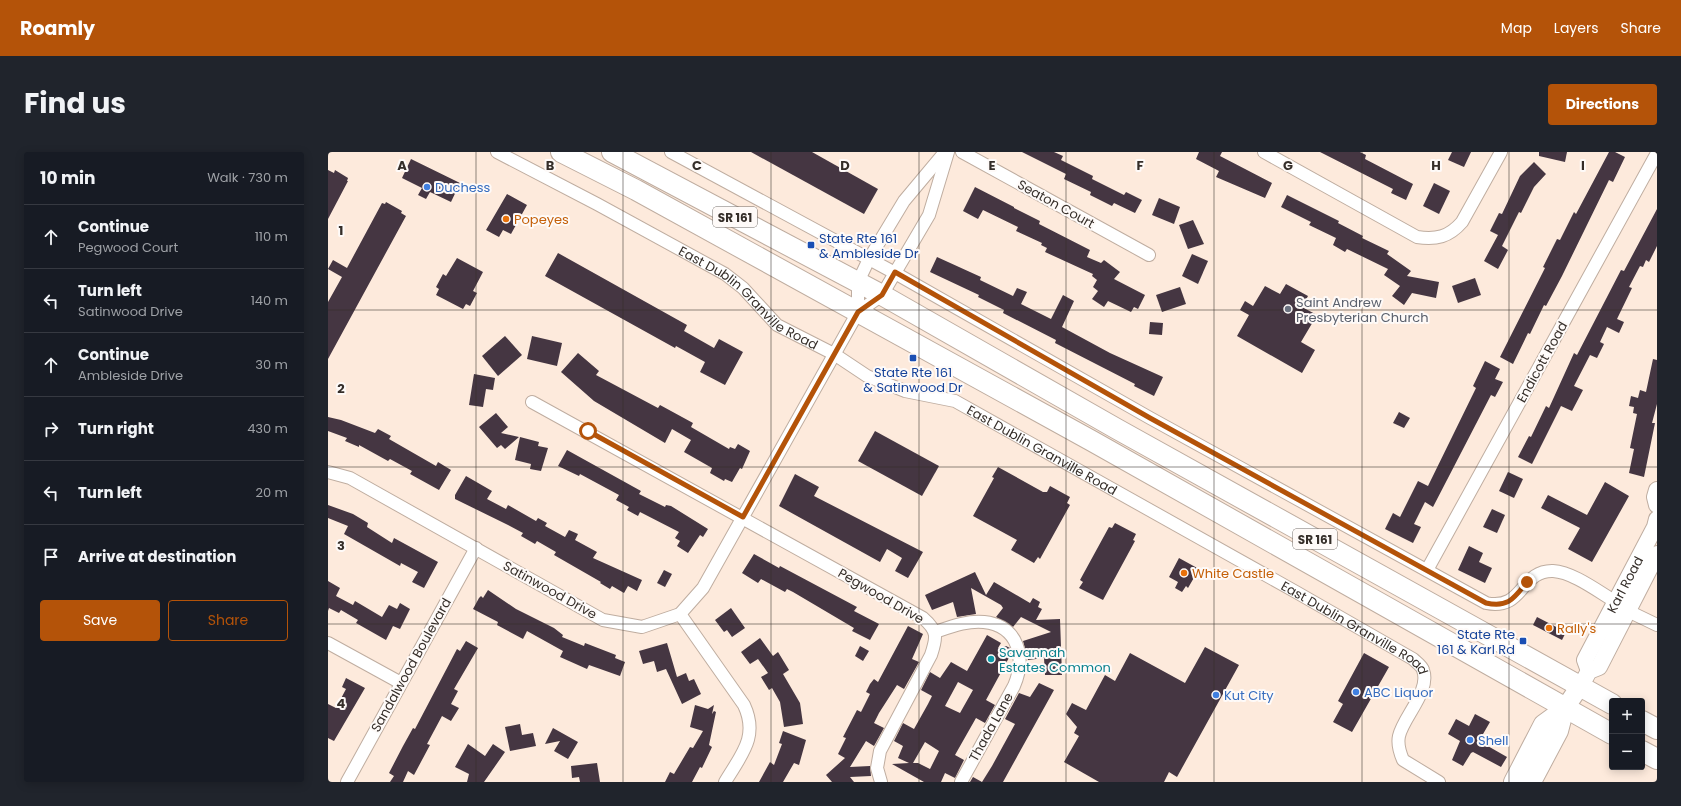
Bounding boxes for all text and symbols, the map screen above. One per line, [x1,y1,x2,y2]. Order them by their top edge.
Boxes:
text: Roamly [20,15,95,42]
text: Map [1501,18,1532,38]
text: Layers [1554,18,1598,38]
text: Share [1620,18,1661,38]
text: Find us [24,84,126,123]
button: Directions [1548,84,1657,125]
text: A [397,156,407,175]
text: B [546,156,555,175]
text: C [692,156,702,175]
text: D [840,156,850,175]
text: E [988,156,996,175]
text: F [1136,156,1144,175]
text: G [1283,156,1293,175]
text: H [1431,156,1441,175]
text: I [1581,156,1585,175]
text: 10 min [40,166,96,190]
text: Walk · 730 m [207,168,288,187]
street label: Seaton Court [1014,175,1098,233]
place label: Duchess [435,178,491,197]
marker: Duchess [422,182,432,192]
road number: SR 161 [713,207,757,227]
place label: Popeyes [514,210,569,229]
marker: Popeyes [501,214,511,224]
text: Continue [78,216,149,237]
text: 1 [339,221,343,240]
icon: ahead [40,226,62,248]
text: 110 m [255,227,288,246]
place label: State Rte 161 & Ambleside Dr [819,229,919,263]
text: Pegwood Court [78,238,178,257]
marker: State Rte 161 & Ambleside Dr [806,240,816,250]
street label: East Dublin Granville Road [675,241,821,354]
text: Turn left [78,280,142,301]
icon: left [40,290,62,312]
text: 140 m [251,291,288,310]
place label: Saint Andrew Presbyterian Church [1296,293,1428,327]
text: Satinwood Drive [78,302,183,321]
marker: Saint Andrew Presbyterian Church [1283,304,1293,314]
street label: Endicott Road [1512,318,1572,406]
text: Continue [78,344,149,365]
marker: State Rte 161 & Satinwood Dr [908,353,918,363]
icon: ahead [40,354,62,376]
text: 30 m [255,355,288,374]
place label: State Rte 161 & Satinwood Dr [863,363,963,397]
text: Ambleside Drive [78,366,183,385]
text: 2 [337,379,345,398]
street label: East Dublin Granville Road [964,400,1121,499]
icon: right [40,418,62,440]
text: Turn right [78,418,154,439]
text: 430 m [247,419,288,438]
route start [579,422,597,440]
icon: left [40,482,62,504]
text: Turn left [78,482,142,503]
text: 20 m [255,483,288,502]
road number: SR 161 [1293,529,1337,549]
text: 3 [337,536,345,555]
icon: arrive [40,546,62,568]
text: Arrive at destination [78,546,236,567]
street label: Karl Road [1602,553,1648,616]
street label: Satinwood Drive [500,556,600,624]
street label: Pegwood Drive [834,564,928,628]
place label: White Castle [1192,564,1274,583]
marker: White Castle [1179,568,1189,578]
route end [1518,573,1536,591]
street label: East Dublin Granville Road [1278,576,1433,677]
street label: Sandalwood Boulevard [366,595,456,735]
button: Save [40,600,160,641]
button: Share [168,600,288,641]
place label: Rally's [1557,619,1596,638]
marker: Rally's [1544,623,1554,633]
place label: State Rte 161 & Karl Rd [1437,625,1515,659]
marker: State Rte 161 & Karl Rd [1518,636,1528,646]
place label: Savannah Estates Common [999,643,1111,677]
marker: Savannah Estates Common [986,654,996,664]
place label: ABC Liquor [1364,683,1433,702]
place label: Kut City [1224,686,1274,705]
marker: ABC Liquor [1351,687,1361,697]
street label: Thada Lane [964,689,1018,765]
marker: Kut City [1211,690,1221,700]
text: 4 [337,694,346,713]
map controls [1609,698,1645,770]
button: + [1609,698,1645,734]
place label: Shell [1478,731,1508,750]
button: − [1609,734,1645,770]
marker: Shell [1465,735,1475,745]

